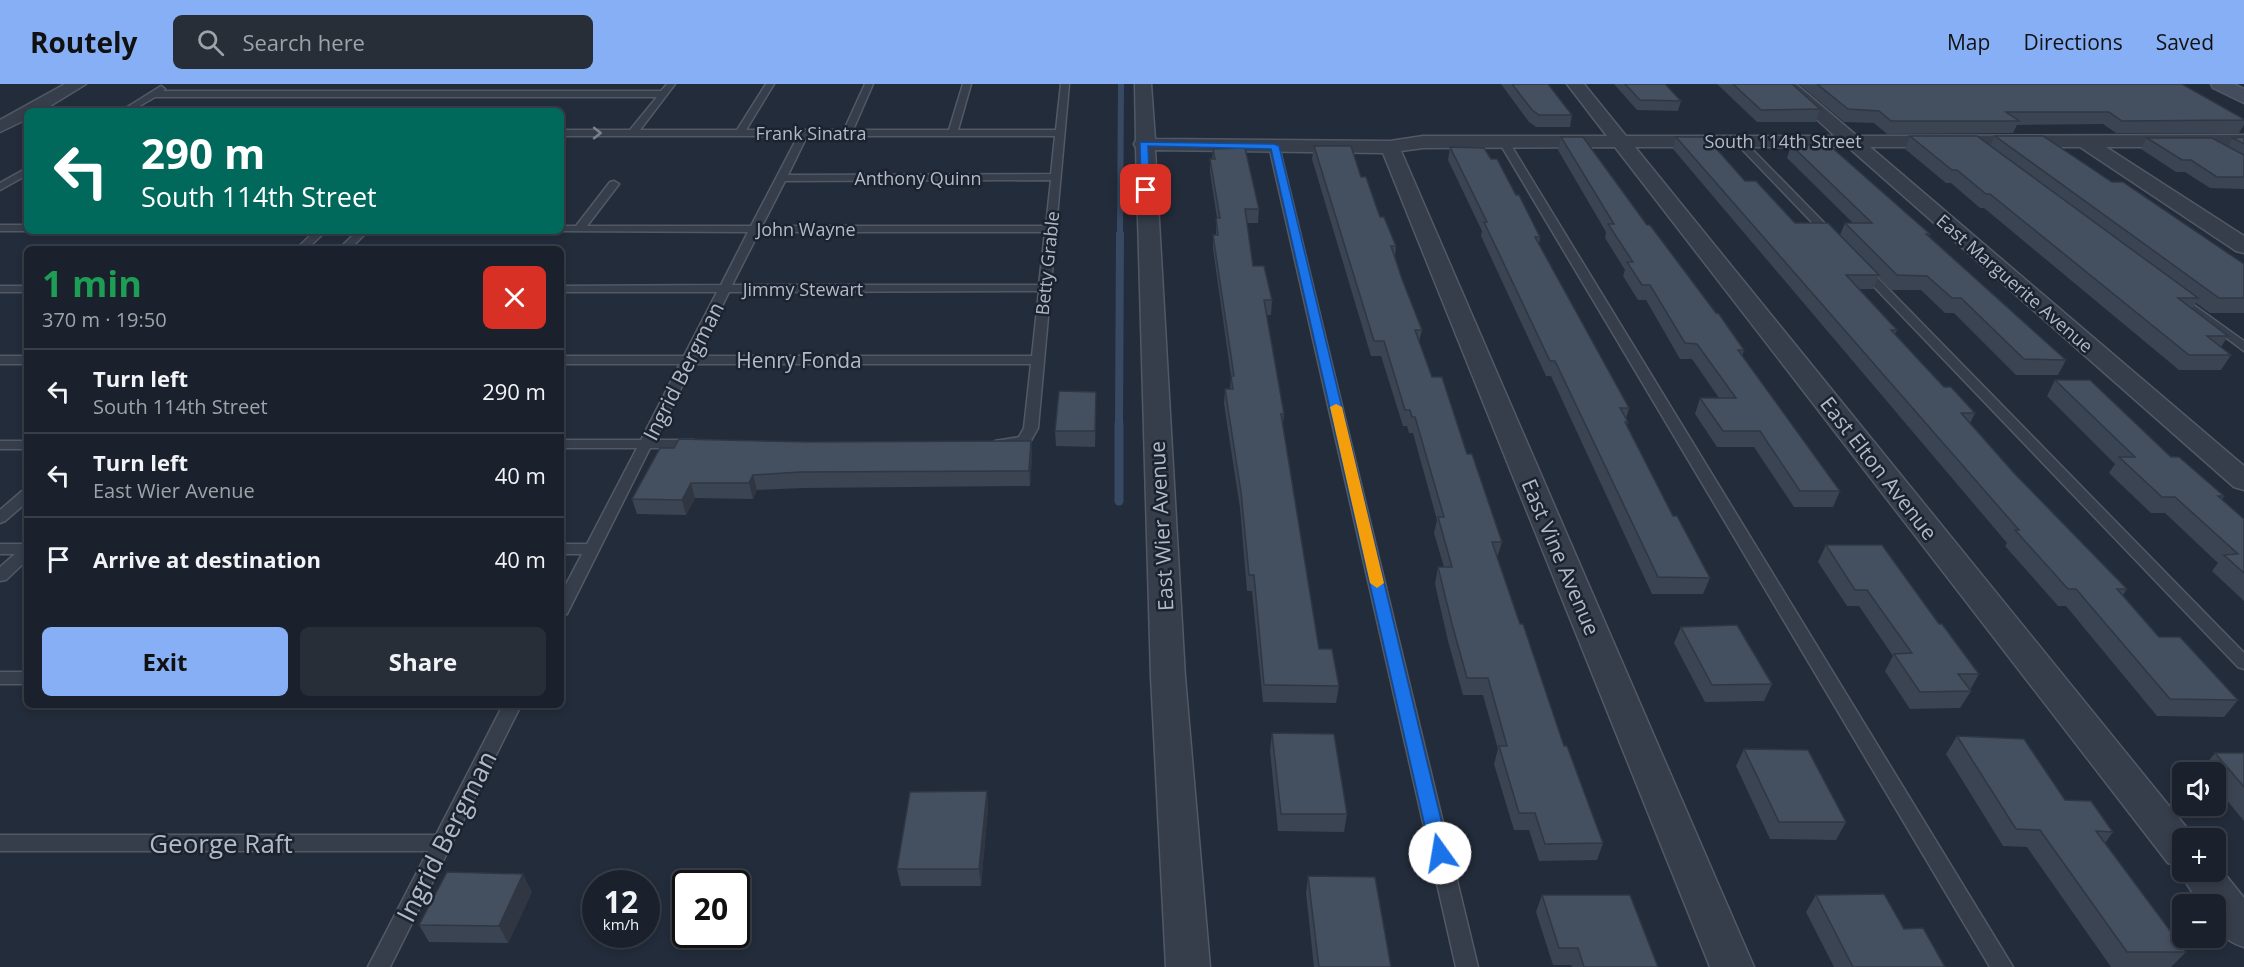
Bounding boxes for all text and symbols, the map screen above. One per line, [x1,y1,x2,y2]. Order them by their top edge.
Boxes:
search box [173,15,593,69]
text: Routely [30,23,137,61]
icon: search [194,26,227,59]
text: Search here [242,27,365,57]
text: Map [1947,28,1990,56]
text: Directions [2023,28,2123,56]
text: Saved [2156,28,2214,56]
street label: Frank Sinatra [755,121,867,145]
text: 290 m [141,124,265,181]
one-way arrow [592,127,601,139]
street label: South 114th Street [1704,129,1862,153]
icon: left [42,132,120,210]
pin [1120,164,1171,215]
street label: Anthony Quinn [854,166,982,190]
icon: arrive [1129,173,1162,206]
text: South 114th Street [141,178,377,215]
street label: East Marguerite Avenue [1932,208,2098,358]
street label: Betty Grable [1030,210,1064,316]
street label: John Wayne [754,217,856,241]
text: 1 min [42,259,142,308]
button: close [483,266,546,329]
street label: Jimmy Stewart [741,277,863,301]
street label: Ingrid Bergman [636,297,730,445]
text: 370 m · 19:50 [42,306,167,333]
street label: Henry Fonda [736,346,862,374]
text: Turn left [93,363,188,393]
icon: left [42,375,75,408]
text: 290 m [482,376,546,406]
street label: East Elton Avenue [1814,390,1944,546]
text: South 114th Street [93,393,268,420]
street label: East Wier Avenue [1143,440,1179,612]
text: Turn left [93,447,188,477]
icon: left [42,459,75,492]
text: 40 m [495,460,546,490]
street label: East Vine Avenue [1515,475,1607,639]
text: East Wier Avenue [93,477,255,504]
icon: arrive [42,543,75,576]
text: Arrive at destination [93,544,321,574]
text: 40 m [495,544,546,574]
button: Exit [42,627,288,696]
button: Share [300,627,546,696]
street label: Ingrid Bergman [387,744,505,928]
map controls [2172,762,2226,948]
button: sound [2172,762,2226,816]
position arrow [1408,821,1472,885]
street label: George Raft [149,825,293,861]
button: + [2172,828,2226,882]
speed limit sign: 20 [672,870,750,948]
text: 12 [604,881,638,922]
button: − [2172,894,2226,948]
text: km/h [603,914,639,934]

